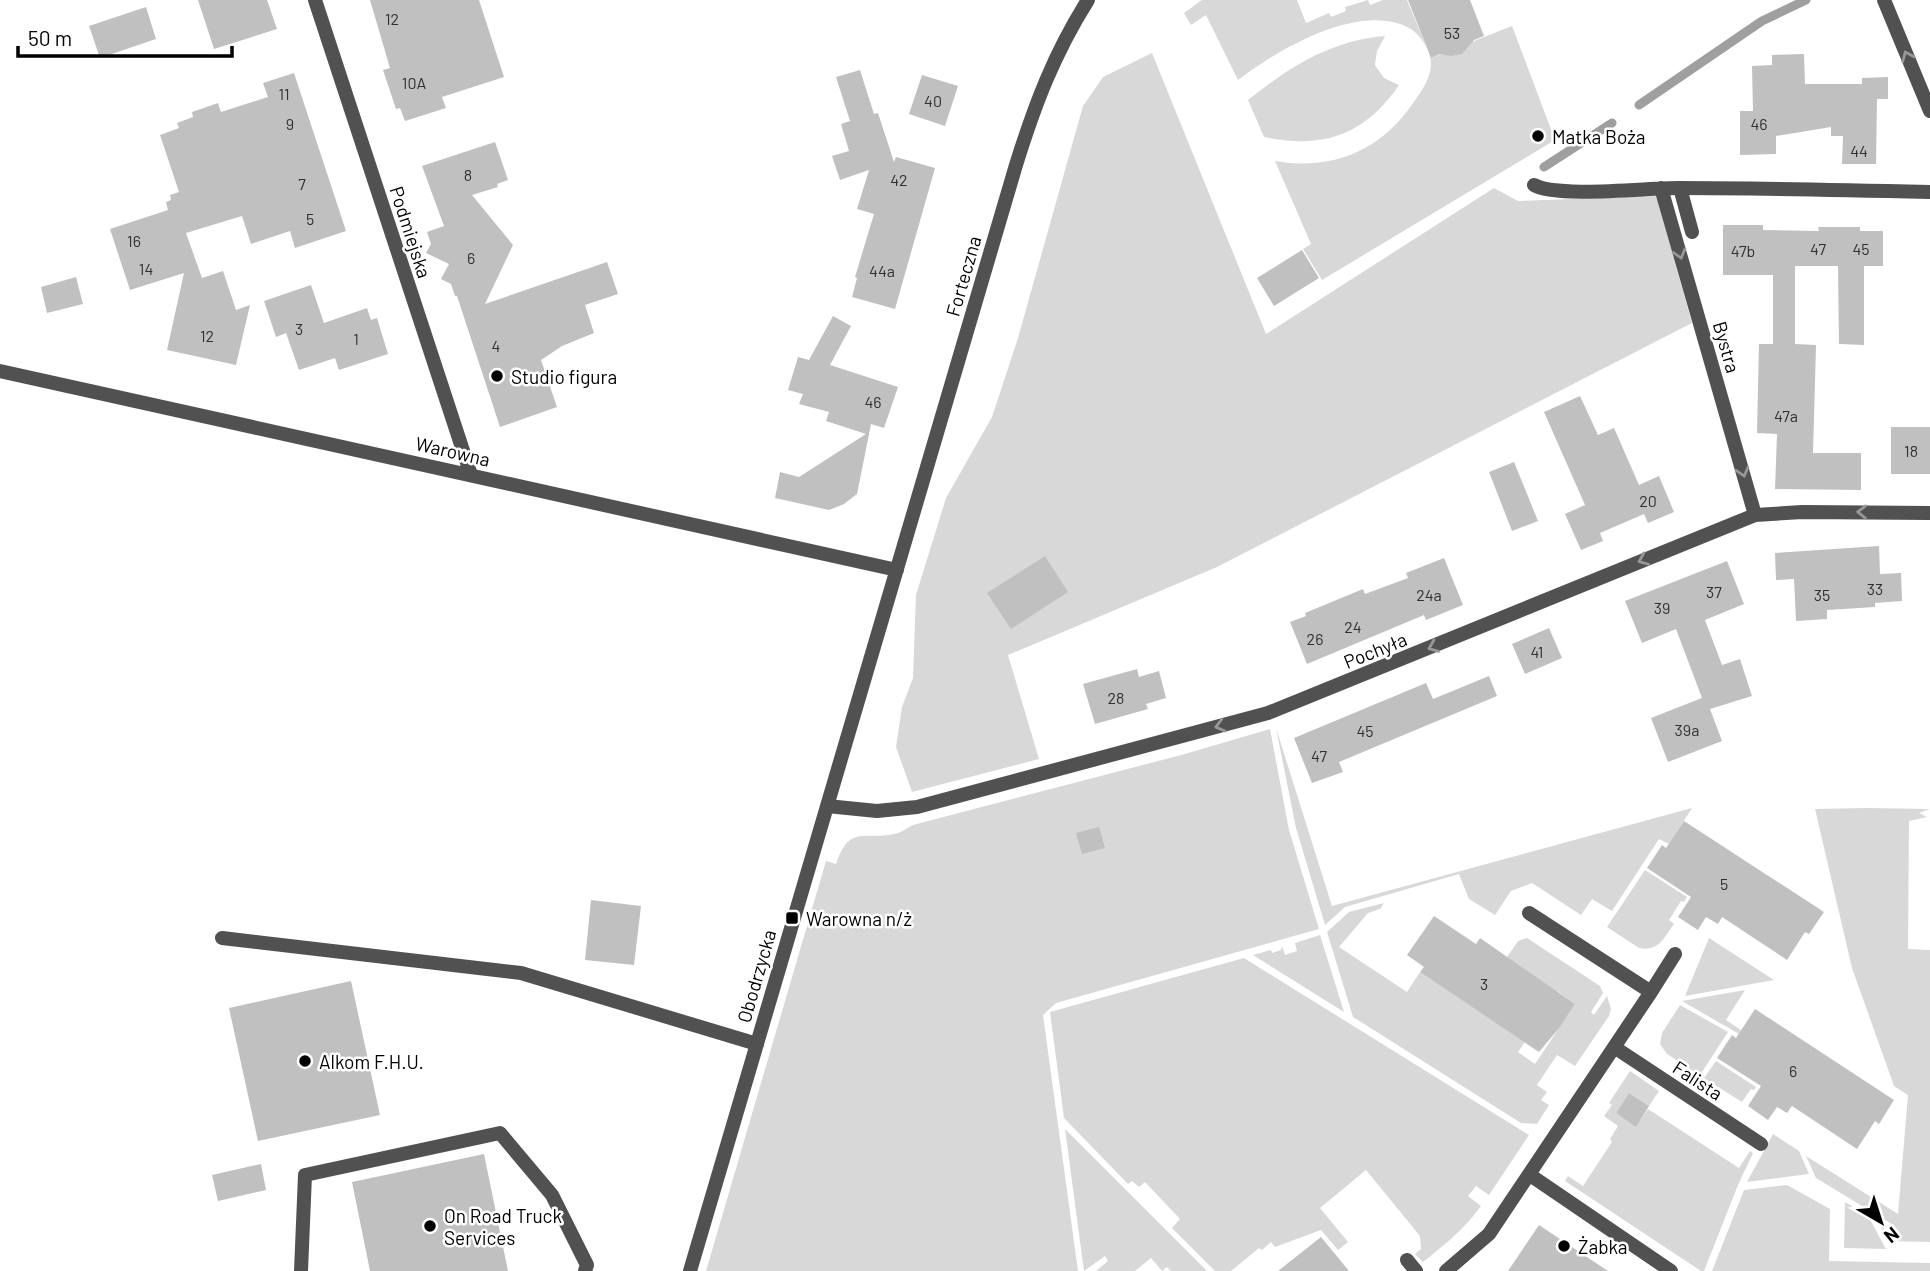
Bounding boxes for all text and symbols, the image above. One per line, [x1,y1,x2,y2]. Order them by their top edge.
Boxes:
house number: 12 [385,9,399,28]
scale bar [18,14,231,58]
house number: 53 [1444,23,1460,42]
text: 50 m [28,25,72,50]
one-way arrow [1901,50,1915,63]
house number: 10A [402,73,426,92]
house number: 11 [278,84,290,103]
house number: 40 [924,91,942,110]
house number: 9 [286,114,294,133]
house number: 46 [1750,114,1768,133]
place label: Matka Boża [1552,125,1645,148]
marker: Matka Boża [1530,128,1546,144]
house number: 44 [1850,141,1868,160]
house number: 8 [464,165,472,184]
house number: 42 [890,170,908,189]
house number: 7 [298,174,306,193]
street label: Podmiejska [385,183,437,281]
house number: 5 [306,209,314,228]
house number: 16 [127,231,141,250]
street label: Forteczna [941,233,985,319]
house number: 47 [1810,239,1826,258]
house number: 45 [1852,239,1870,258]
house number: 47b [1731,241,1755,260]
house number: 6 [467,248,475,267]
one-way arrow [1672,248,1687,260]
house number: 14 [139,259,153,278]
house number: 44a [869,261,895,280]
house number: 3 [295,319,303,338]
street label: Bystra [1709,319,1745,375]
house number: 12 [200,326,214,345]
house number: 1 [353,329,359,348]
house number: 4 [492,336,500,355]
place label: Studio figura [511,365,617,388]
marker: Studio figura [489,368,505,384]
house number: 46 [864,392,882,411]
house number: 47a [1774,406,1798,425]
street label: Warowna [413,431,493,471]
house number: 18 [1904,441,1918,460]
one-way arrow [1735,466,1749,478]
house number: 20 [1639,491,1657,510]
one-way arrow [1856,505,1867,520]
one-way arrow [1638,552,1650,566]
house number: 33 [1867,579,1883,598]
house number: 37 [1706,582,1722,601]
house number: 24a [1416,585,1442,604]
house number: 35 [1814,585,1830,604]
house number: 39 [1654,598,1670,617]
house number: 24 [1344,617,1362,636]
street label: Pochyła [1340,627,1410,673]
house number: 26 [1307,629,1323,648]
one-way arrow [1427,639,1440,653]
house number: 41 [1531,642,1543,661]
house number: 28 [1108,688,1124,707]
one-way arrow [1214,718,1226,732]
house number: 39a [1675,720,1699,739]
house number: 45 [1356,721,1374,740]
house number: 47 [1311,746,1327,765]
house number: 5 [1720,874,1728,893]
place label: Warowna n/ż [806,907,912,930]
marker: Warowna n/ż [784,910,800,926]
street label: Obodrzycka [732,927,780,1025]
house number: 3 [1480,974,1488,993]
place label: Alkom F.H.U. [319,1050,424,1073]
marker: Alkom F.H.U. [297,1053,313,1069]
street label: Falista [1669,1055,1727,1105]
house number: 6 [1789,1061,1797,1080]
north arrow [1846,1187,1916,1257]
place label: On Road Truck Services [444,1204,562,1249]
marker: On Road Truck Services [422,1218,438,1234]
text: N [1880,1223,1904,1249]
place label: Żabka [1578,1235,1628,1258]
marker: Żabka [1556,1238,1572,1254]

